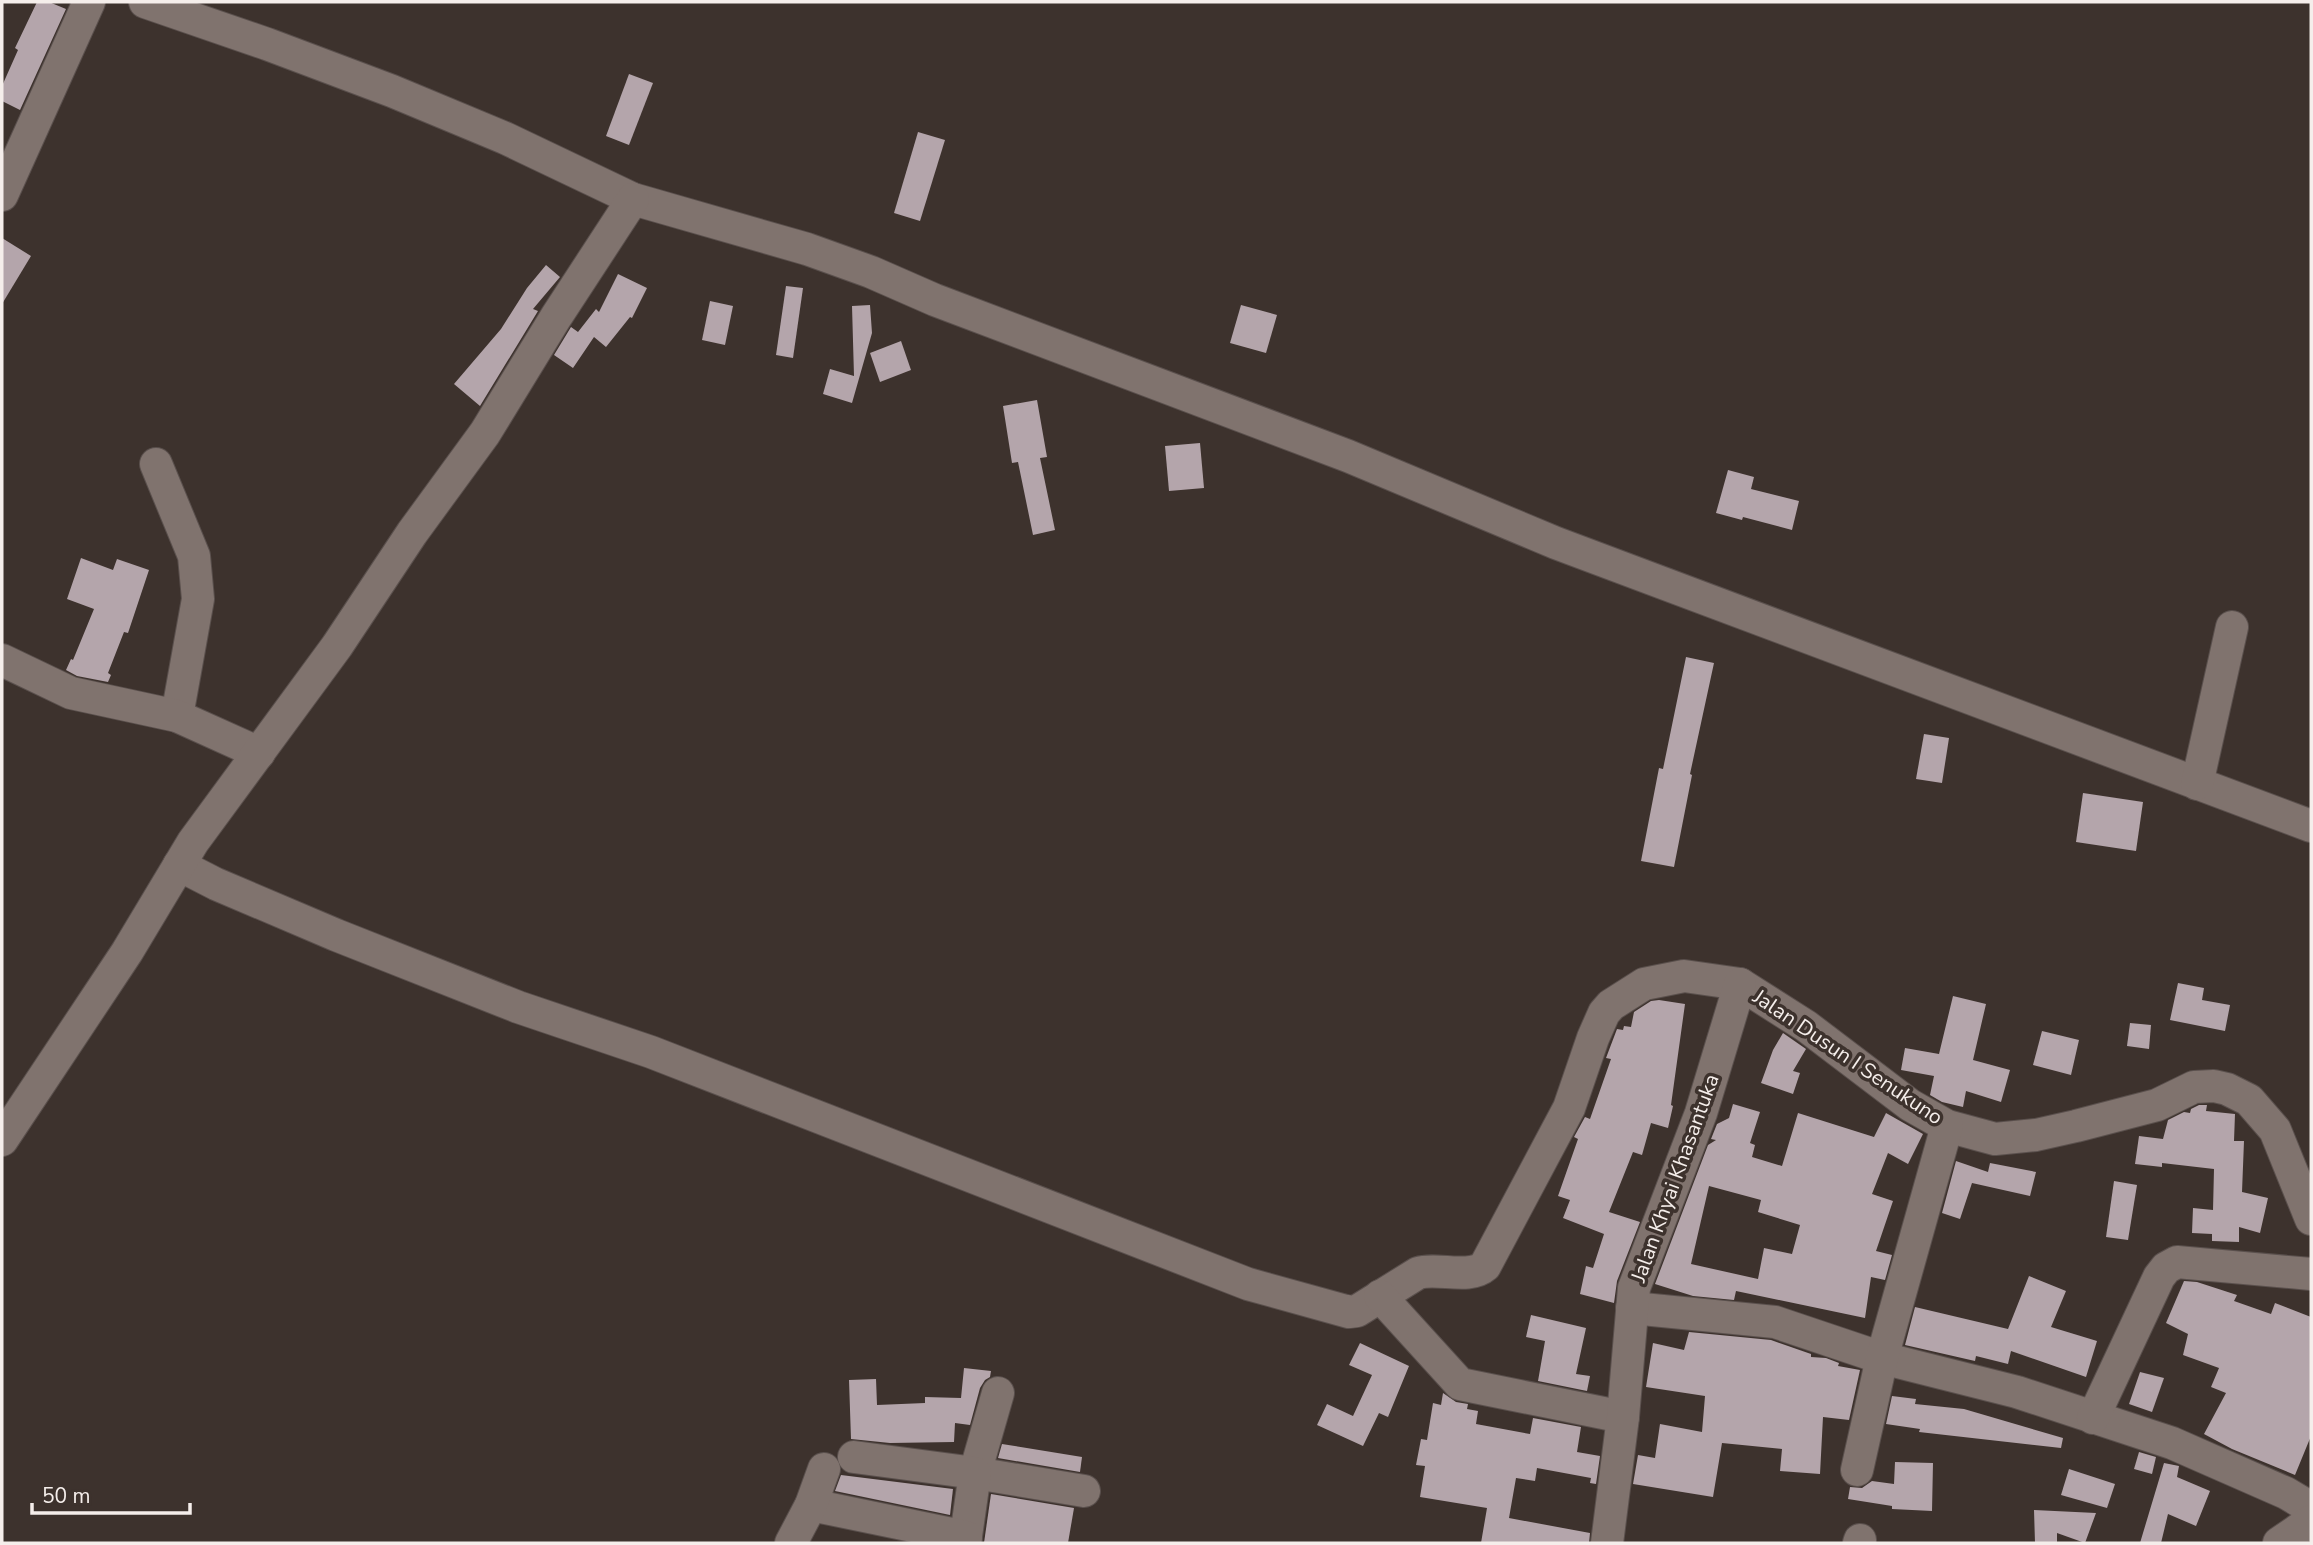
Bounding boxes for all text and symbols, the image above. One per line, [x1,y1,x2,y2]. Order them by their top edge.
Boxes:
street label: Jalan Dusun I Senukuno [1747,982,1949,1131]
street label: Jalan Khyai Khasantuka [1624,1070,1726,1287]
scale bar [32,1472,189,1516]
text: 50 m [42,1482,91,1510]

